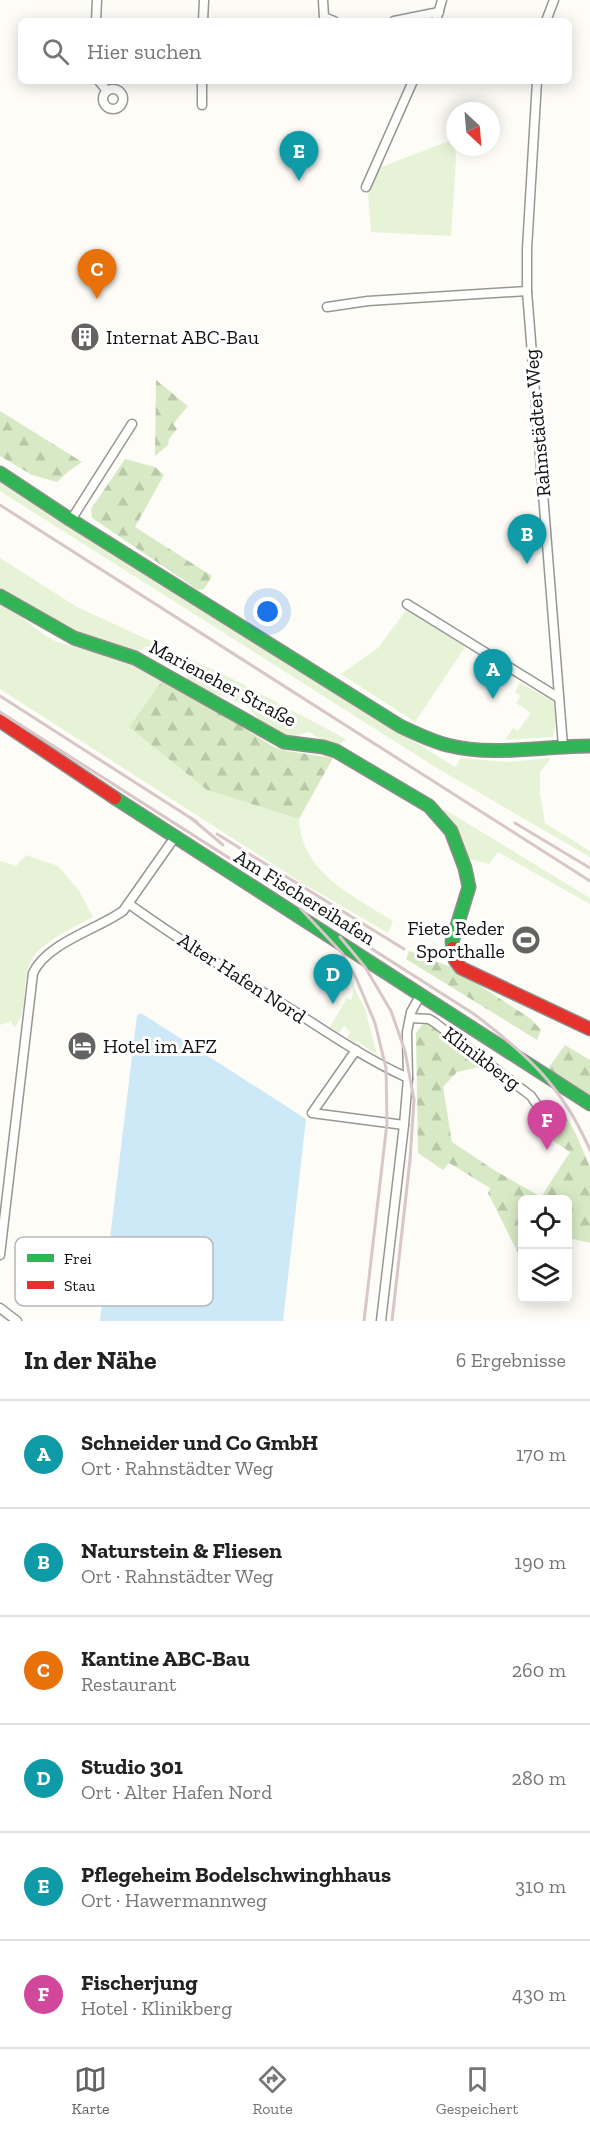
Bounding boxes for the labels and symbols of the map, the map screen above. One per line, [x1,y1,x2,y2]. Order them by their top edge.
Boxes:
north arrow [446,102,500,156]
pin: E [280,132,318,181]
pin: C [78,250,116,299]
building icon: Internat ABC-Bau [69,321,101,353]
place label: Internat ABC-Bau [106,325,259,349]
street label: Rahnstädter Weg [519,348,555,498]
pin: B [508,514,546,564]
your location [253,597,282,626]
street label: Marieneher Straße [145,634,301,732]
pin: A [474,650,512,699]
street label: Am Fischereihafen [230,844,380,950]
place label: Fiete Reder Sporthalle [407,916,505,963]
sports icon: Fiete Reder Sporthalle [510,924,542,956]
street label: Alter Hafen Nord [173,928,311,1028]
pin: D [314,954,352,1004]
street label: Klinikberg [439,1021,525,1095]
hotel icon: Hotel im AFZ [66,1030,98,1062]
place label: Hotel im AFZ [103,1034,217,1058]
pin: F [528,1100,566,1150]
legend [15,1237,213,1306]
text: Frei [64,1249,92,1268]
text: Stau [64,1276,95,1295]

